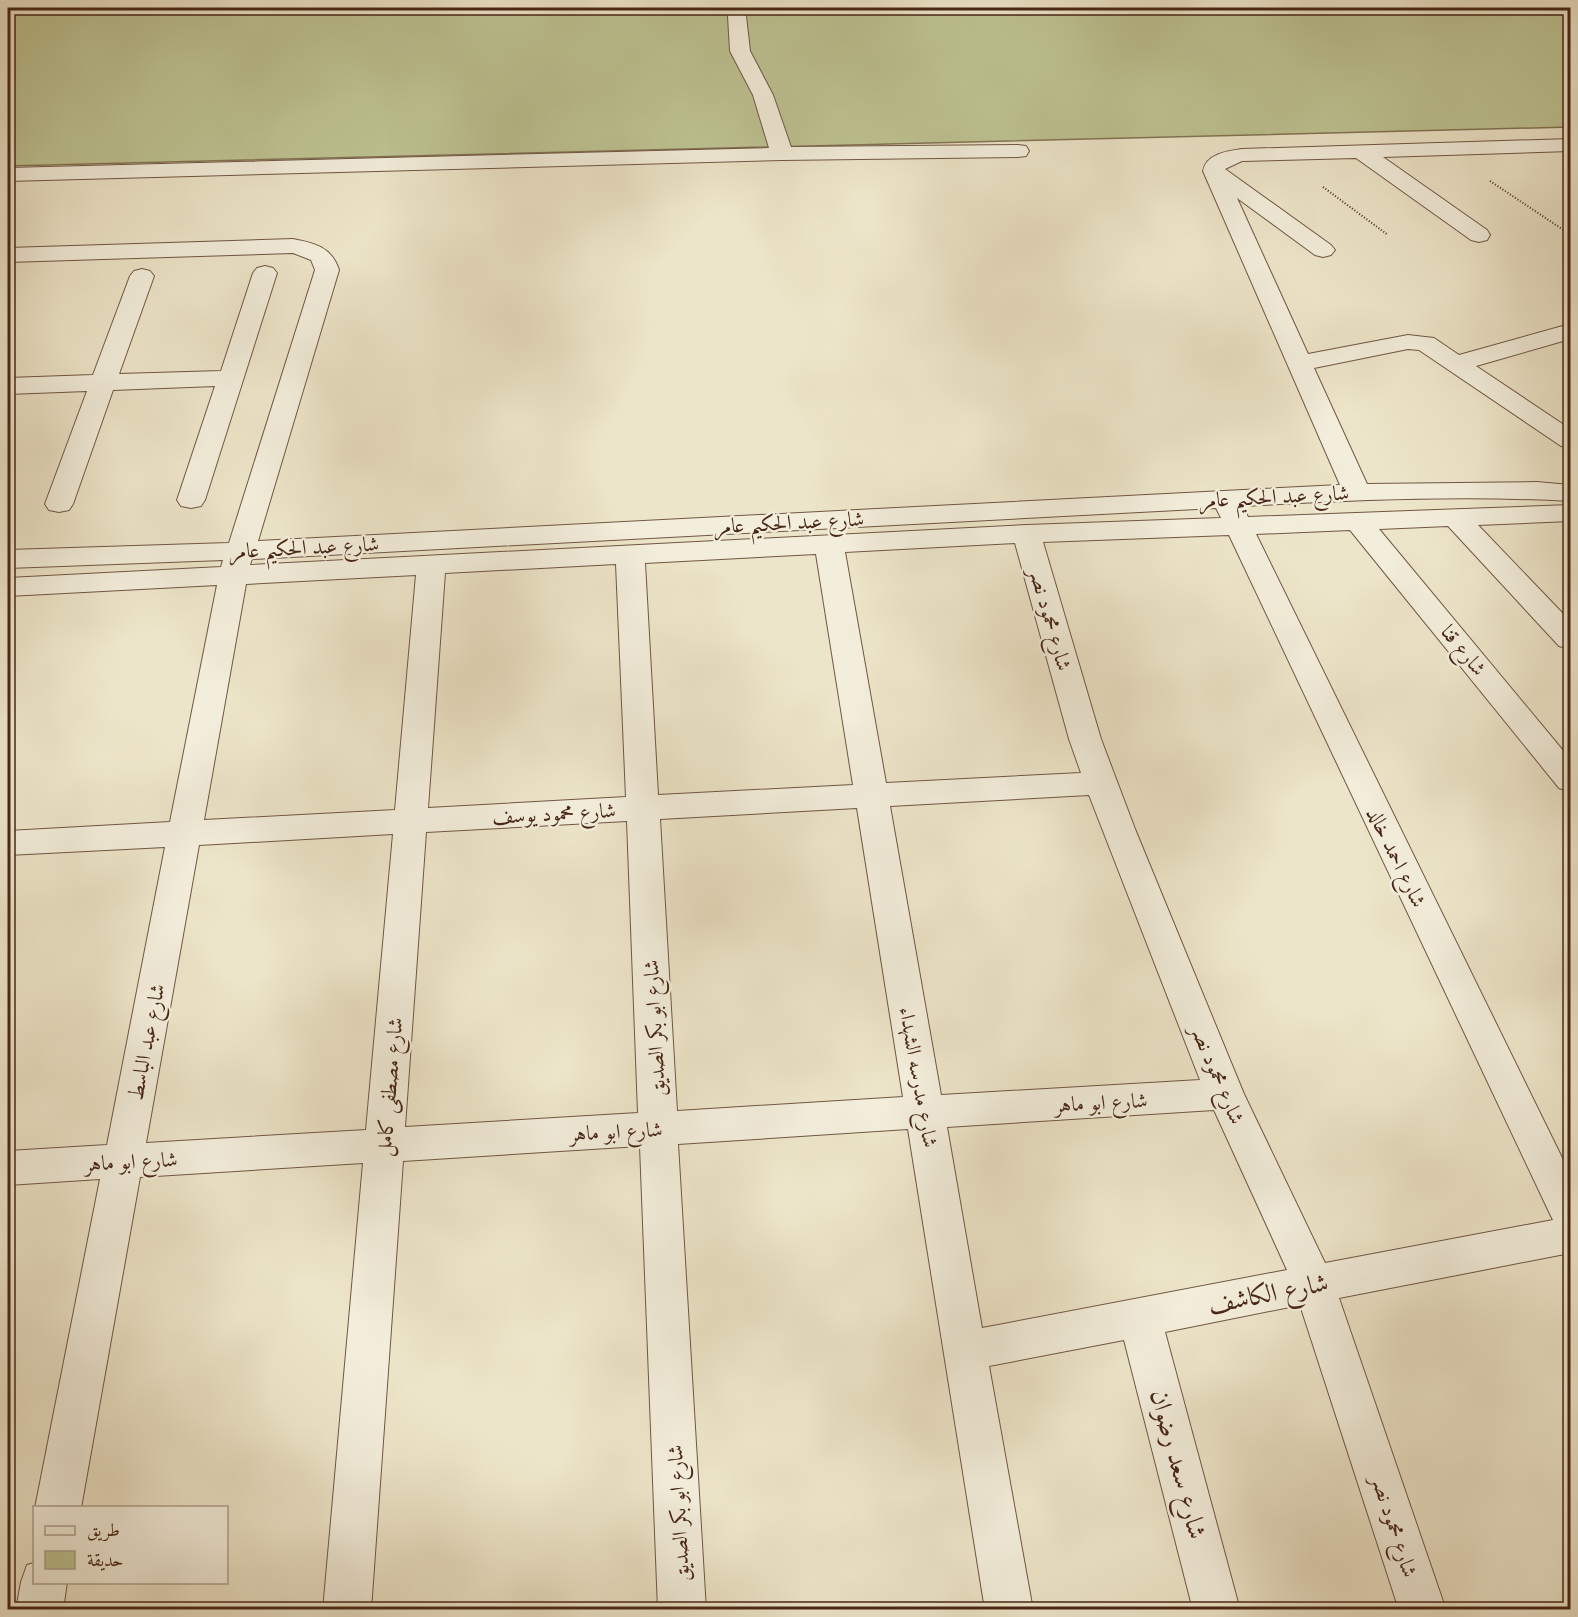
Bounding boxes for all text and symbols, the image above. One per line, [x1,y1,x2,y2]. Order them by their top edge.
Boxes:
street label: شارع عبد الحكيم عامر [1198,480,1350,521]
street label: شارع عبد الحكيم عامر [713,506,865,547]
street label: شارع عبد الحكيم عامر [228,531,380,572]
street label: شارع محمود نصر [1018,563,1078,675]
street label: شارع قنا [1431,620,1492,684]
street label: شارع محمود يوسف [491,797,617,835]
street label: شارع احمد خالد [1357,803,1432,914]
street label: شارع ابو بكر الصديق [638,959,676,1097]
street label: شارع عبد الباسط [122,981,175,1104]
street label: شارع مدرسه الشهداء [888,1005,944,1150]
street label: شارع مصطفى كامل [370,1016,414,1158]
street label: شارع محمود نصر [1179,1018,1250,1130]
street label: شارع ابو ماهر [1052,1087,1148,1123]
street label: شارع ابو ماهر [567,1116,663,1152]
street label: شارع ابو ماهر [82,1146,178,1182]
street label: شارع الكاشف [1205,1266,1332,1326]
street label: شارع سعد رضوان [1138,1386,1214,1544]
street label: شارع ابو بكر الصديق [662,1444,700,1582]
street label: شارع محمود نصر [1360,1470,1423,1582]
legend [33,1506,228,1584]
text: طريق [87,1519,120,1542]
text: حديقة [87,1549,123,1571]

